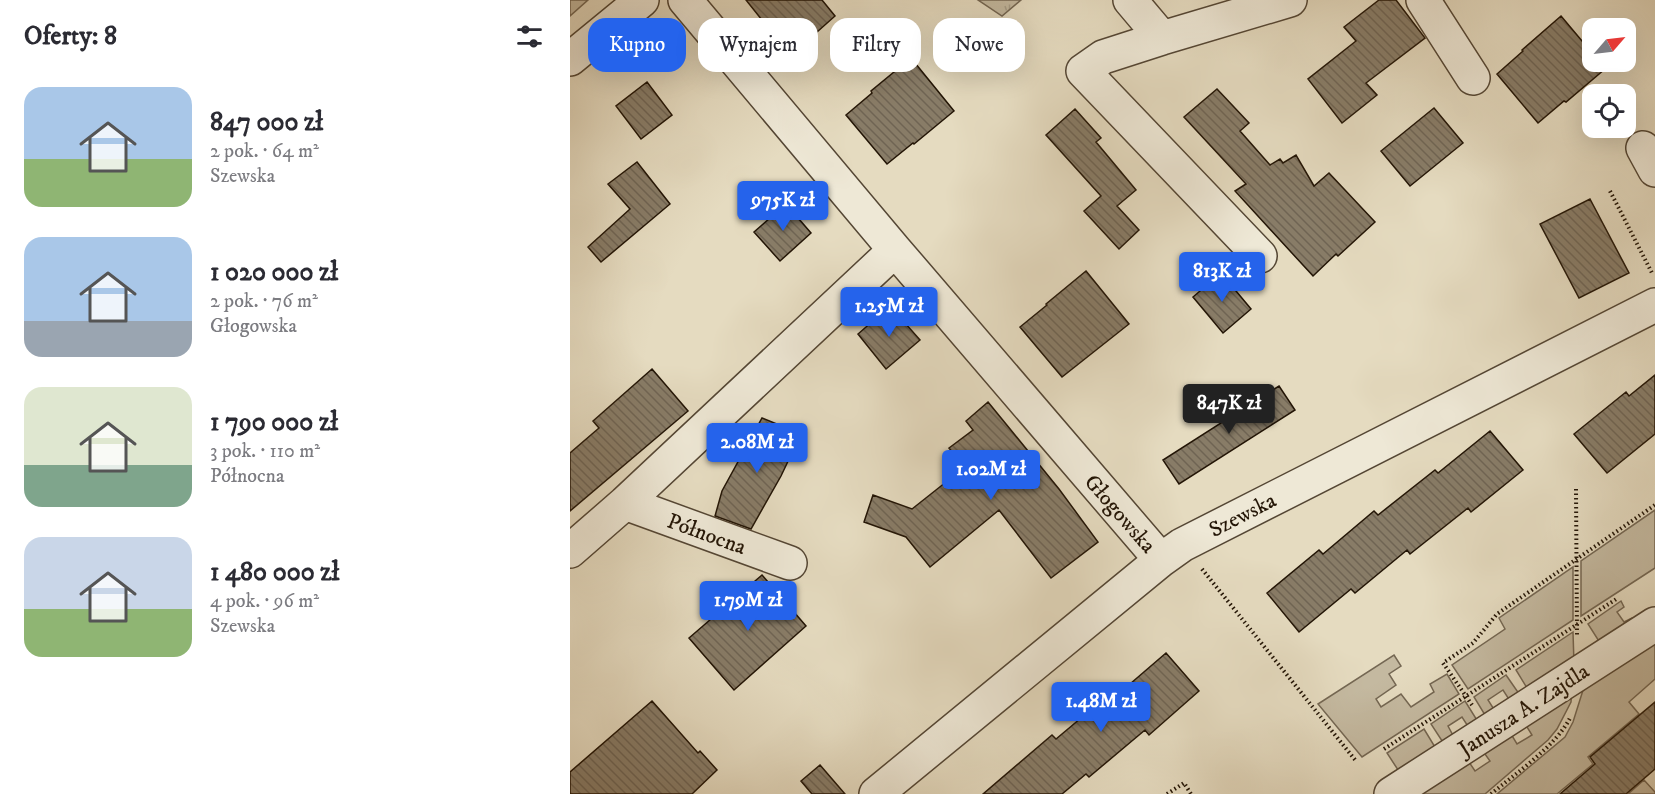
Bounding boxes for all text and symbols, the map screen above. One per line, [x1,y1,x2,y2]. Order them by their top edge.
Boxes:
chip: Kupno [588,18,686,72]
chip: Wynajem [698,18,818,72]
chip: Filtry [830,18,921,72]
chip: Nowe [933,18,1025,72]
north arrow [1582,18,1636,72]
map controls [1582,18,1636,138]
text: Oferty: 8 [24,20,117,53]
icon: filters [513,20,546,53]
button: locate [1582,84,1636,138]
text: 847 000 zł [210,106,323,139]
icon: home [72,111,144,183]
text: 2 pok. · 64 m² [210,139,319,164]
text: Szewska [210,164,275,189]
pin: 975K zł [728,181,838,232]
text: 975K zł [751,188,815,213]
pin: 813K zł [1167,252,1277,303]
text: 1 020 000 zł [210,256,338,289]
text: 813K zł [1193,259,1251,284]
icon: home [72,261,144,333]
pin: 1.25M zł [827,287,951,338]
text: 2 pok. · 76 m² [210,289,318,314]
text: 1.25M zł [855,294,923,319]
text: Głogowska [210,314,297,339]
pin: 847K zł [1174,384,1284,435]
text: 847K zł [1197,391,1261,416]
text: 1 790 000 zł [210,406,338,439]
icon: home [72,411,144,483]
pin: 2.08M zł [695,423,819,474]
text: 2.08M zł [721,430,793,455]
text: 3 pok. · 110 m² [210,439,320,464]
pin: 1.02M zł [929,450,1053,501]
text: 1.02M zł [956,457,1026,482]
text: Północna [210,464,285,489]
street label: Głogowska [1078,469,1162,559]
street label: Szewska [1205,487,1281,544]
street label: Północna [663,508,750,561]
text: 1 480 000 zł [210,556,339,589]
icon: home [72,561,144,633]
pin: 1.79M zł [686,581,810,632]
text: 1.79M zł [714,588,782,613]
text: 4 pok. · 96 m² [210,589,319,614]
text: Szewska [210,614,275,639]
street label: Janusza A. Zajdla [1452,658,1595,764]
pin: 1.48M zł [1039,682,1163,733]
text: 1.48M zł [1065,689,1137,714]

